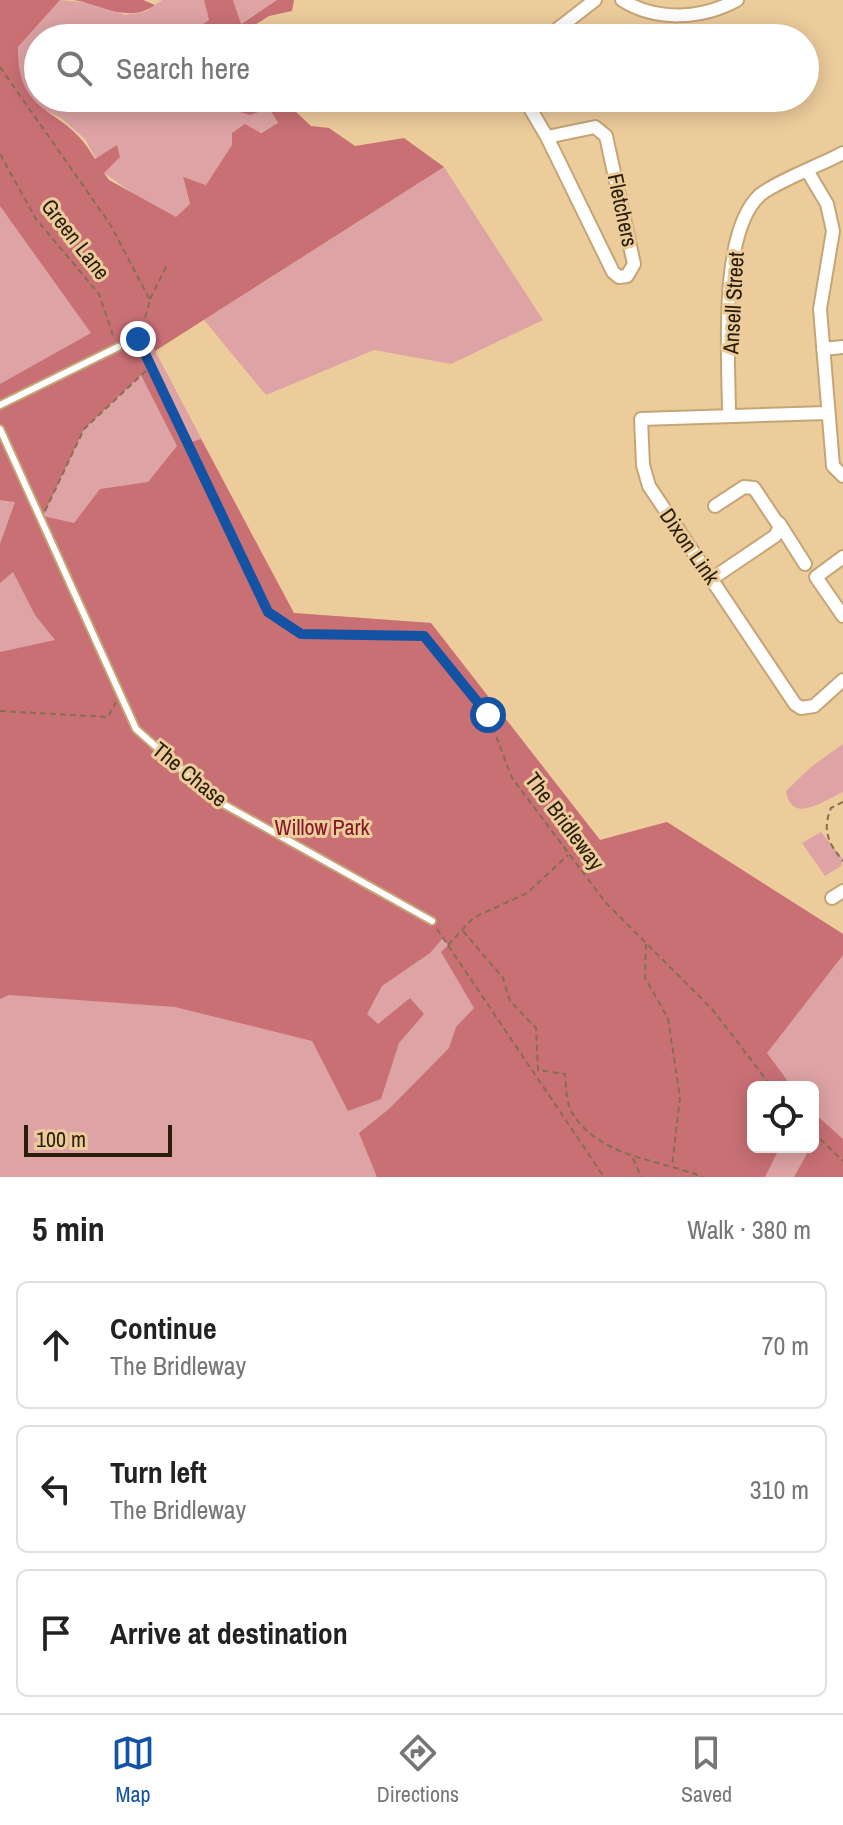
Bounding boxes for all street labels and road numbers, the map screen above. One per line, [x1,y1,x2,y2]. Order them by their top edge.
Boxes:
street label: Fletchers [601,171,645,249]
street label: Green Lane [35,192,117,286]
street label: Ansell Street [715,251,751,356]
street label: Dixon Link [653,502,728,591]
street label: The Chase [146,735,234,813]
street label: The Bridleway [518,766,612,876]

